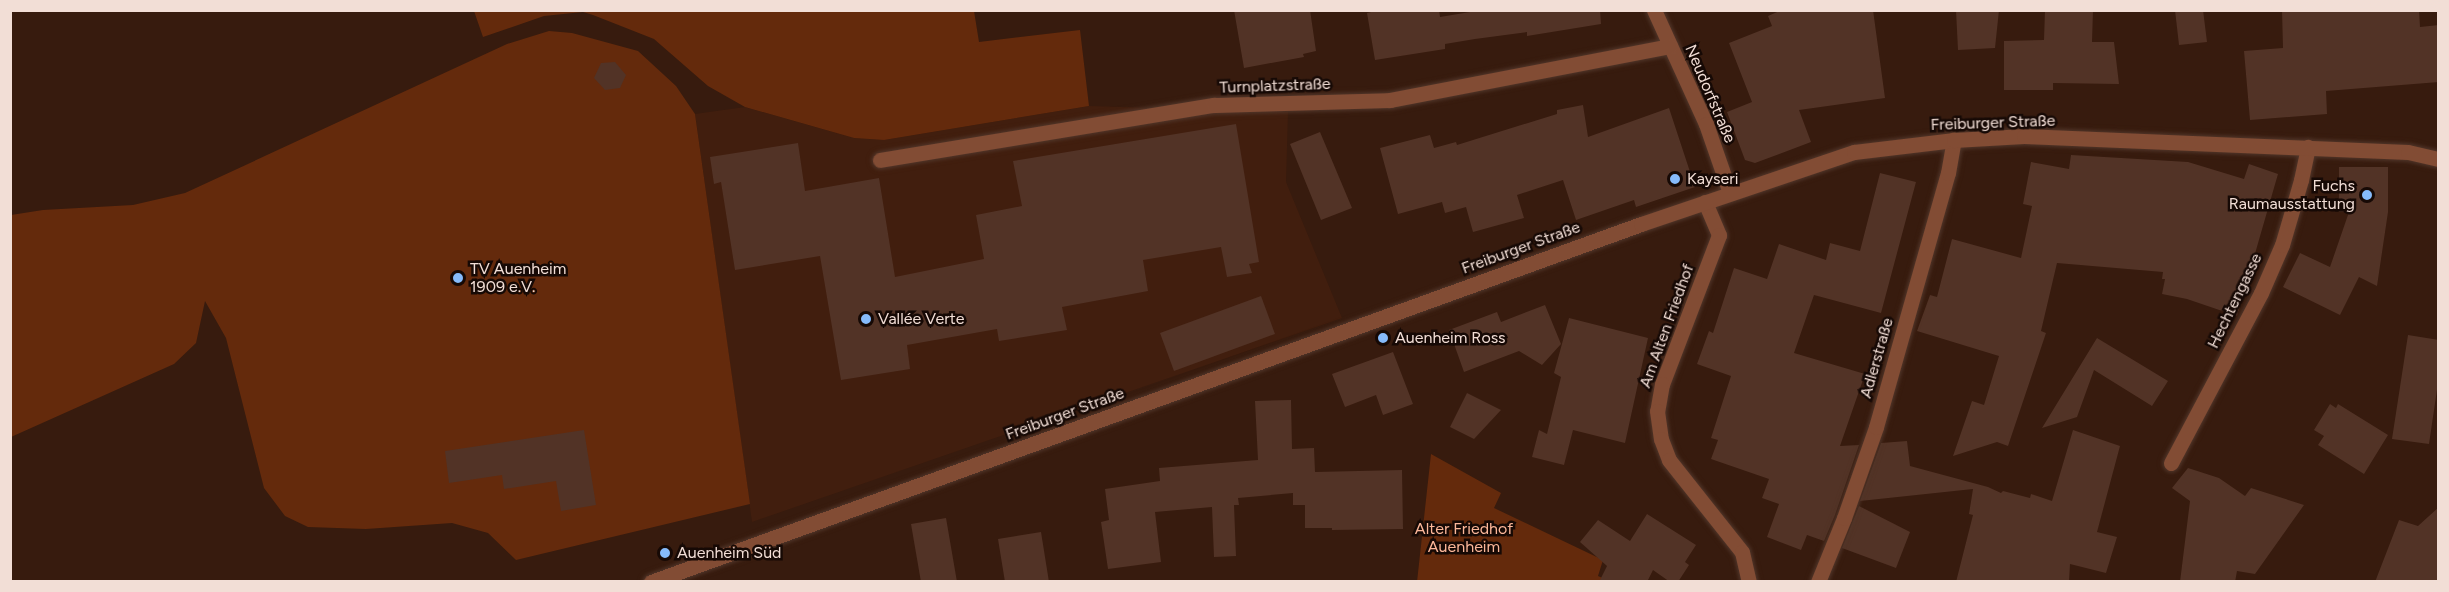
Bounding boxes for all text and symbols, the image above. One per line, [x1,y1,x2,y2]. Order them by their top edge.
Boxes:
street label: Neudorfstraße [1681,42,1739,146]
street label: Turnplatzstraße [1219,74,1331,98]
street label: Freiburger Straße [1930,111,2056,135]
place label: Kayseri [1687,169,1738,189]
marker: Kayseri [1668,172,1682,186]
place label: Fuchs Raumausstattung [2229,176,2355,214]
marker: Fuchs Raumausstattung [2360,188,2374,202]
street label: Freiburger Straße [1459,218,1583,278]
street label: Hechtengasse [2204,250,2266,352]
place label: TV Auenheim 1909 e.V. [470,259,566,297]
street label: Am Alten Friedhof [1636,262,1698,390]
marker: TV Auenheim 1909 e.V. [451,271,465,285]
place label: Vallée Verte [878,309,964,329]
marker: Vallée Verte [859,312,873,326]
street label: Adlerstraße [1856,316,1898,400]
place label: Auenheim Ross [1395,328,1506,348]
marker: Auenheim Ross [1376,331,1390,345]
street label: Freiburger Straße [1003,384,1127,444]
park label: Alter Friedhof Auenheim [1415,519,1513,557]
place label: Auenheim Süd [677,543,781,563]
marker: Auenheim Süd [658,546,672,560]

